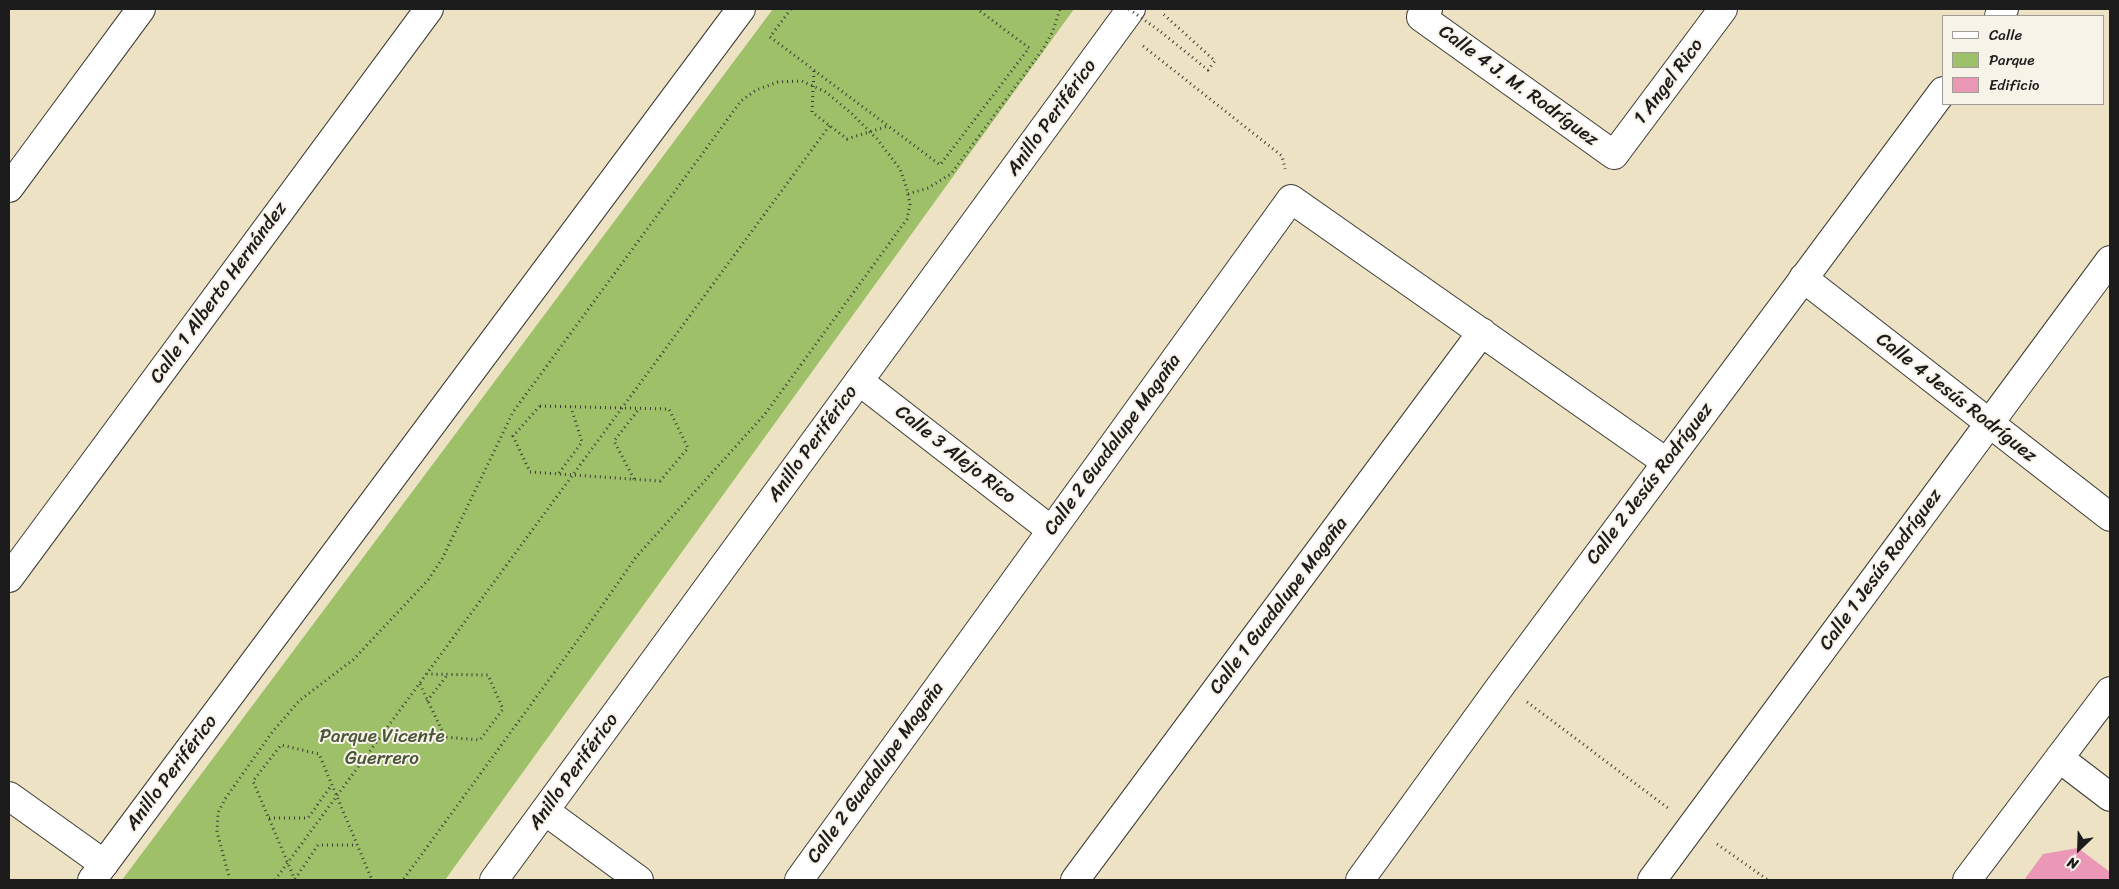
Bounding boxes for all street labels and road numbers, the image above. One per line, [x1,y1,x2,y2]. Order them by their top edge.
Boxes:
street label: Calle 4 J. M. Rodríguez [1434,20,1602,152]
street label: 1 Angel Rico [1629,35,1709,129]
street label: Anillo Periférico [1002,56,1102,180]
street label: Calle 1 Alberto Hernández [146,198,292,388]
street label: Calle 4 Jesús Rodríguez [1871,328,2041,468]
street label: Calle 2 Guadalupe Magaña [1040,350,1186,540]
street label: Anillo Periférico [763,382,863,506]
street label: Calle 2 Jesús Rodríguez [1582,399,1718,569]
street label: Calle 3 Alejo Rico [890,401,1020,509]
street label: Calle 1 Jesús Rodríguez [1815,485,1947,655]
street label: Calle 1 Guadalupe Magaña [1205,513,1353,699]
street label: Calle 2 Guadalupe Magaña [803,678,949,868]
street label: Anillo Periférico [524,710,624,834]
street label: Anillo Periférico [121,711,223,835]

